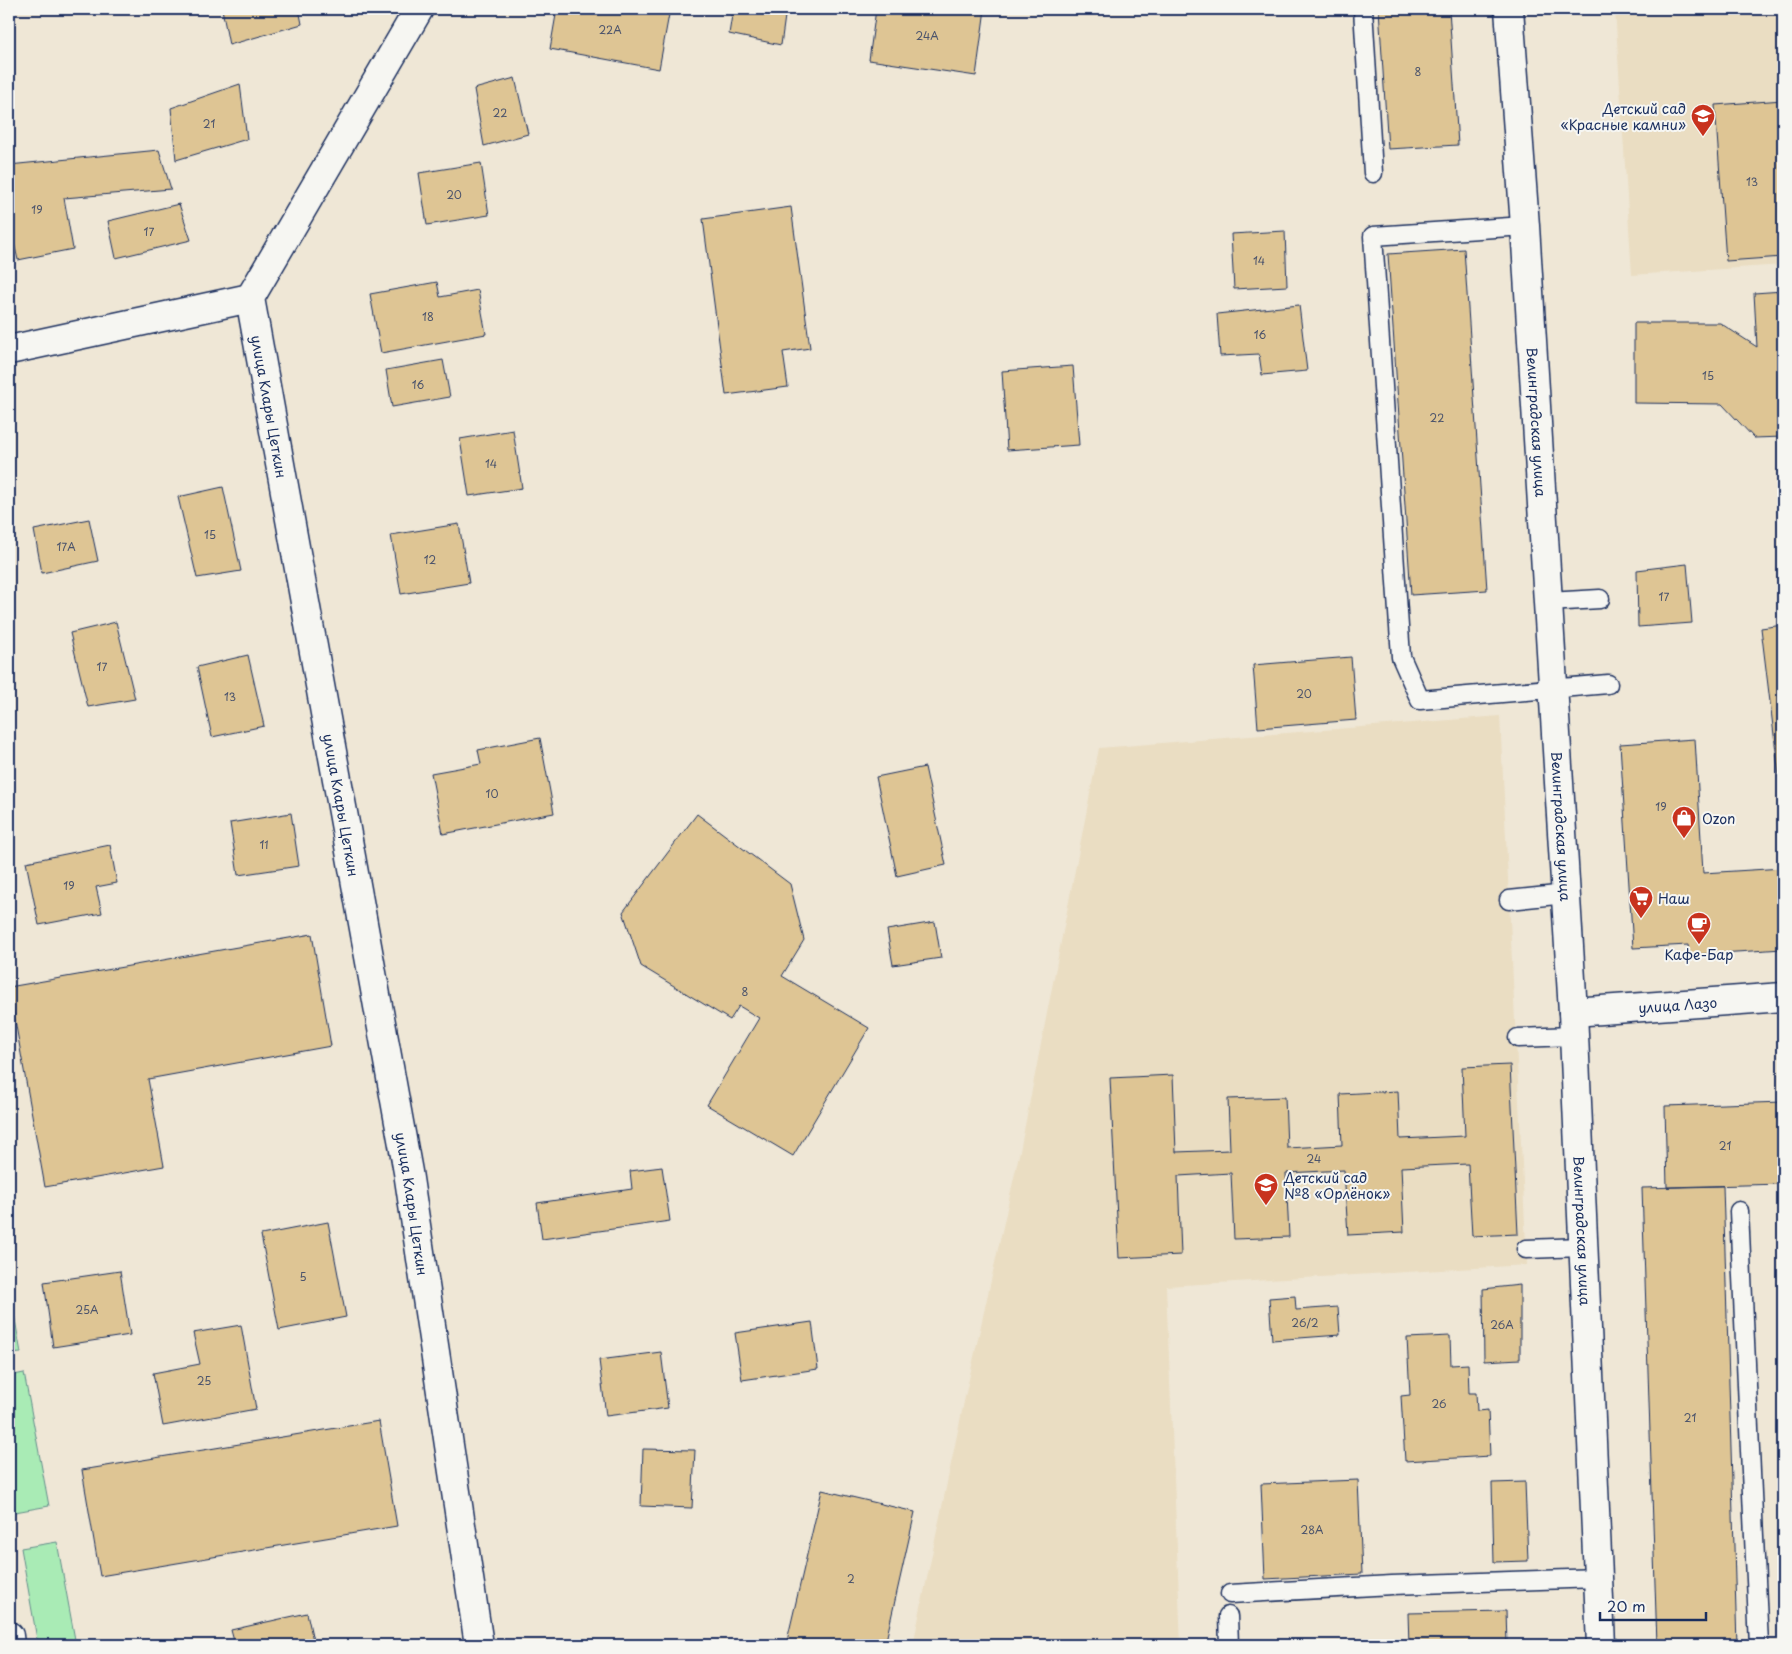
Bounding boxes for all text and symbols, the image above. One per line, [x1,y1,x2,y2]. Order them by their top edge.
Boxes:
house number: 22А [598,21,622,38]
house number: 24А [915,27,939,44]
house number: 8 [1415,63,1422,80]
place label: Детский сад «Красные камни» [1561,98,1686,135]
school or university icon: Детский сад «Красные камни» [1690,103,1716,137]
house number: 22 [493,104,507,121]
house number: 21 [203,115,215,132]
house number: 13 [1746,173,1758,190]
house number: 20 [446,186,462,203]
house number: 19 [31,201,43,218]
house number: 17 [144,223,155,240]
house number: 14 [1253,252,1265,269]
house number: 18 [422,308,434,325]
house number: 16 [1254,326,1267,343]
street label: улица Клары Цеткин [246,333,293,480]
street label: Велинградская улица [1522,347,1552,498]
house number: 15 [1702,367,1714,384]
house number: 16 [412,376,425,393]
house number: 22 [1430,409,1444,426]
house number: 14 [485,455,497,472]
house number: 15 [204,526,216,543]
house number: 17А [56,538,76,555]
house number: 12 [424,551,437,568]
house number: 17 [1659,588,1670,605]
house number: 17 [97,658,108,675]
house number: 20 [1296,685,1312,702]
house number: 13 [224,688,236,705]
street label: улица Клары Цеткин [318,732,365,878]
street label: Велинградская улица [1547,751,1577,902]
house number: 10 [486,785,498,802]
house number: 19 [1655,798,1667,815]
shop icon: Ozon [1671,805,1697,839]
place label: Ozon [1702,808,1735,829]
house number: 11 [259,836,269,853]
house number: 19 [63,877,75,894]
supermarket icon: Наш [1628,885,1654,919]
place label: Наш [1658,888,1690,909]
cafe icon: Кафе-Бар [1686,911,1712,945]
place label: Кафе-Бар [1665,944,1733,965]
house number: 8 [742,983,749,1000]
street label: улица Лазо [1638,991,1718,1018]
street label: улица Клары Цеткин [390,1130,434,1277]
house number: 21 [1719,1137,1731,1154]
house number: 24 [1307,1150,1321,1167]
street label: Велинградская улица [1569,1155,1596,1306]
place label: Детский сад №8 «Орлёнок» [1283,1167,1390,1204]
school or university icon: Детский сад №8 «Орлёнок» [1253,1172,1279,1206]
house number: 5 [299,1268,307,1285]
house number: 25А [75,1301,99,1318]
house number: 26/2 [1291,1314,1319,1331]
house number: 26А [1490,1316,1514,1333]
house number: 25 [197,1372,211,1389]
house number: 26 [1431,1395,1447,1412]
house number: 21 [1684,1409,1696,1426]
house number: 28А [1300,1521,1324,1538]
house number: 2 [847,1570,855,1587]
scale bar [1600,1589,1706,1621]
text: 20 m [1607,1594,1646,1617]

